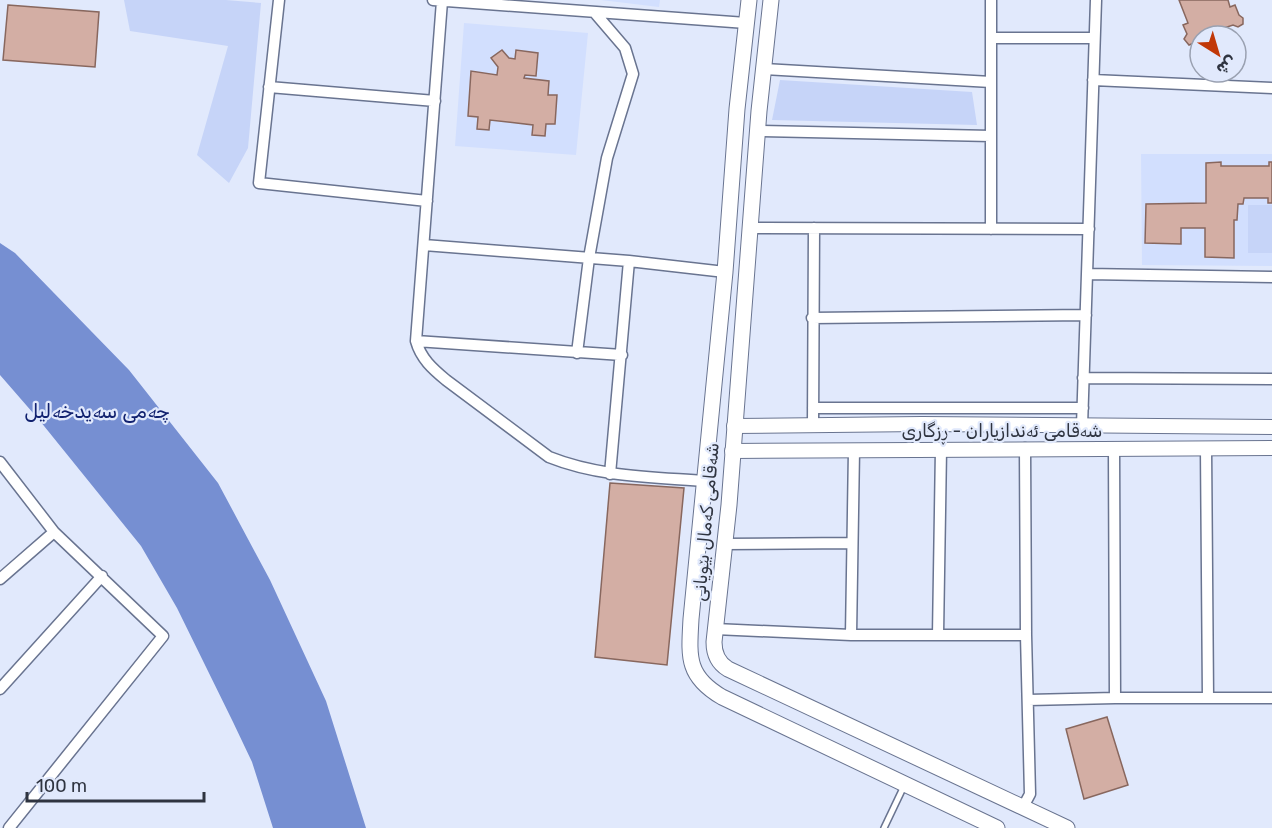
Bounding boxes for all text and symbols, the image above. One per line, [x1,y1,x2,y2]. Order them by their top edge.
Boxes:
north arrow [1188,24,1248,84]
text: ش [1213,52,1241,79]
water label: چەمی سەیدخەلیل [24,399,170,423]
street label: شەقامی ئەندازیاران - ڕزگاری [902,420,1102,445]
street label: شەقامی کەمال بێویانی [688,442,724,602]
scale bar [27,765,204,803]
text: 100 m [36,775,87,797]

